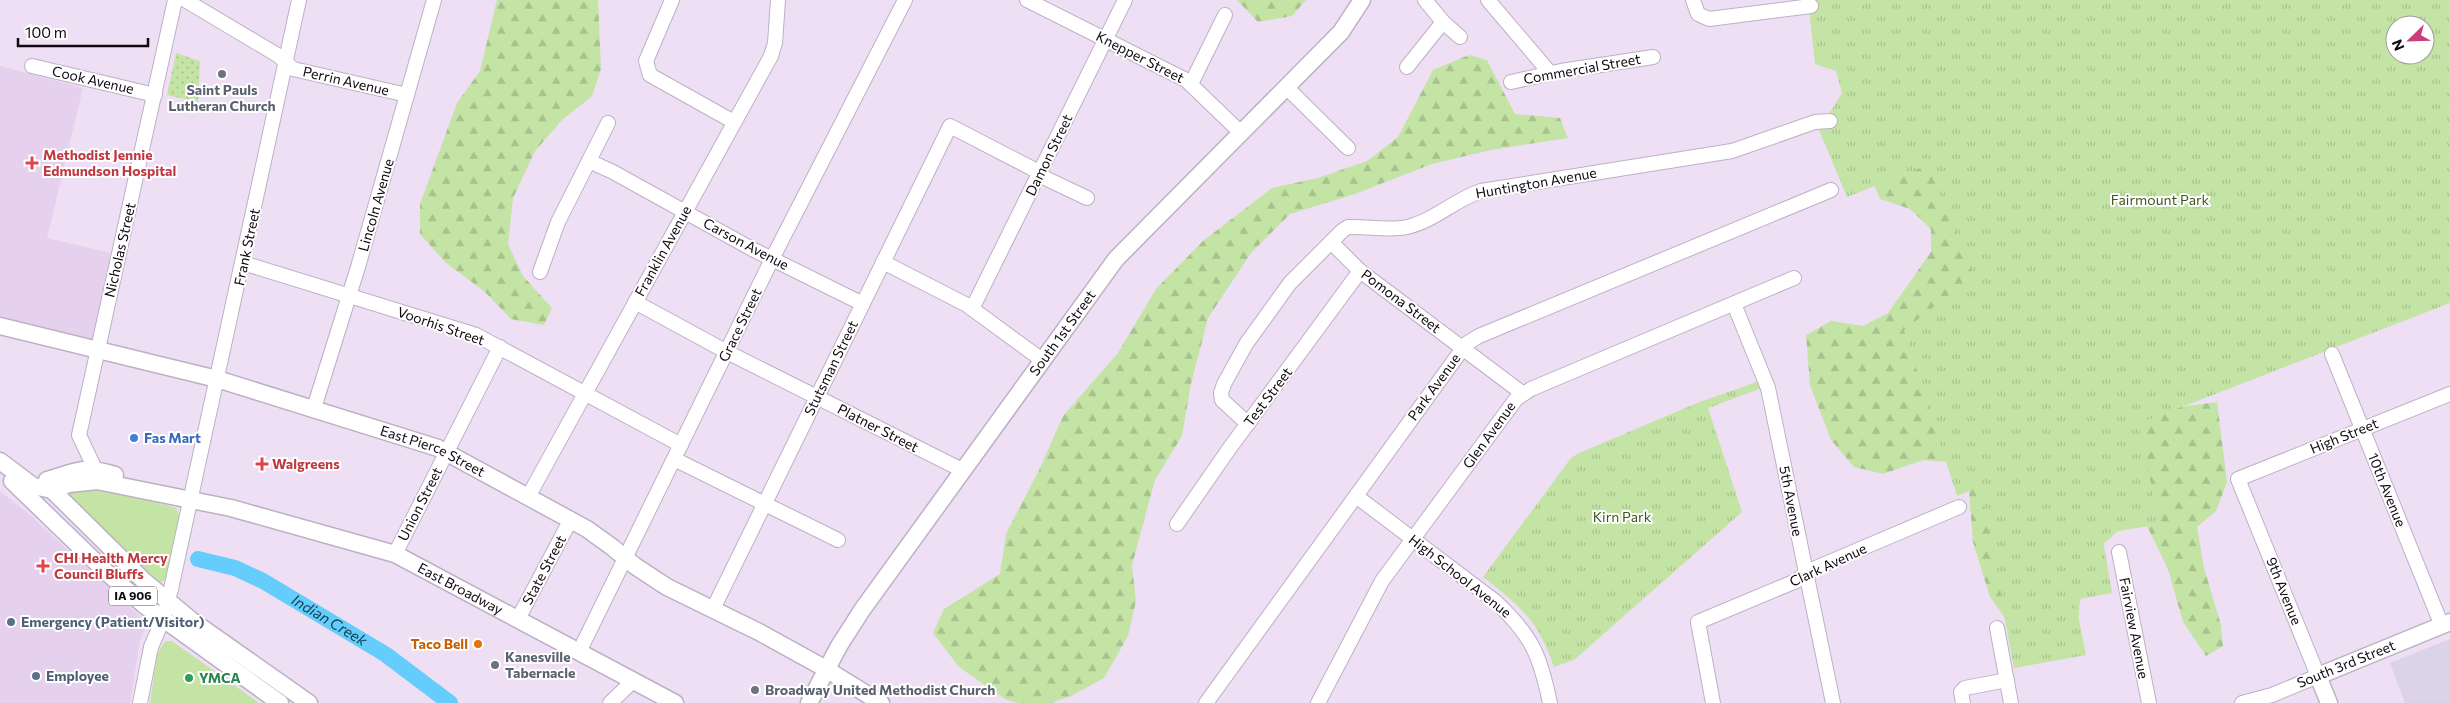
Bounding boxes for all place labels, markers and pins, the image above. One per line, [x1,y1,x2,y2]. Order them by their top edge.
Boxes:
marker: Saint Pauls Lutheran Church [216,68,228,80]
place label: Saint Pauls Lutheran Church [168,81,276,114]
place label: Methodist Jennie Edmundson Hospital [43,146,176,179]
marker: Methodist Jennie Edmundson Hospital [25,156,39,170]
place label: Fas Mart [144,429,201,446]
marker: Fas Mart [128,432,140,444]
place label: Walgreens [272,455,340,472]
marker: Walgreens [256,458,268,470]
place label: CHI Health Mercy Council Bluffs [54,549,168,582]
marker: CHI Health Mercy Council Bluffs [36,559,50,573]
place label: Emergency (Patient/Visitor) [21,613,205,630]
marker: Emergency (Patient/Visitor) [5,616,17,628]
place label: Taco Bell [410,635,468,652]
marker: Taco Bell [472,638,484,650]
place label: Kanesville Tabernacle [505,648,575,681]
marker: Kanesville Tabernacle [489,659,501,671]
place label: Employee [46,667,109,684]
place label: YMCA [199,669,241,686]
marker: Employee [30,670,42,682]
marker: YMCA [183,672,195,684]
place label: Broadway United Methodist Church [765,681,995,698]
marker: Broadway United Methodist Church [749,684,761,696]

